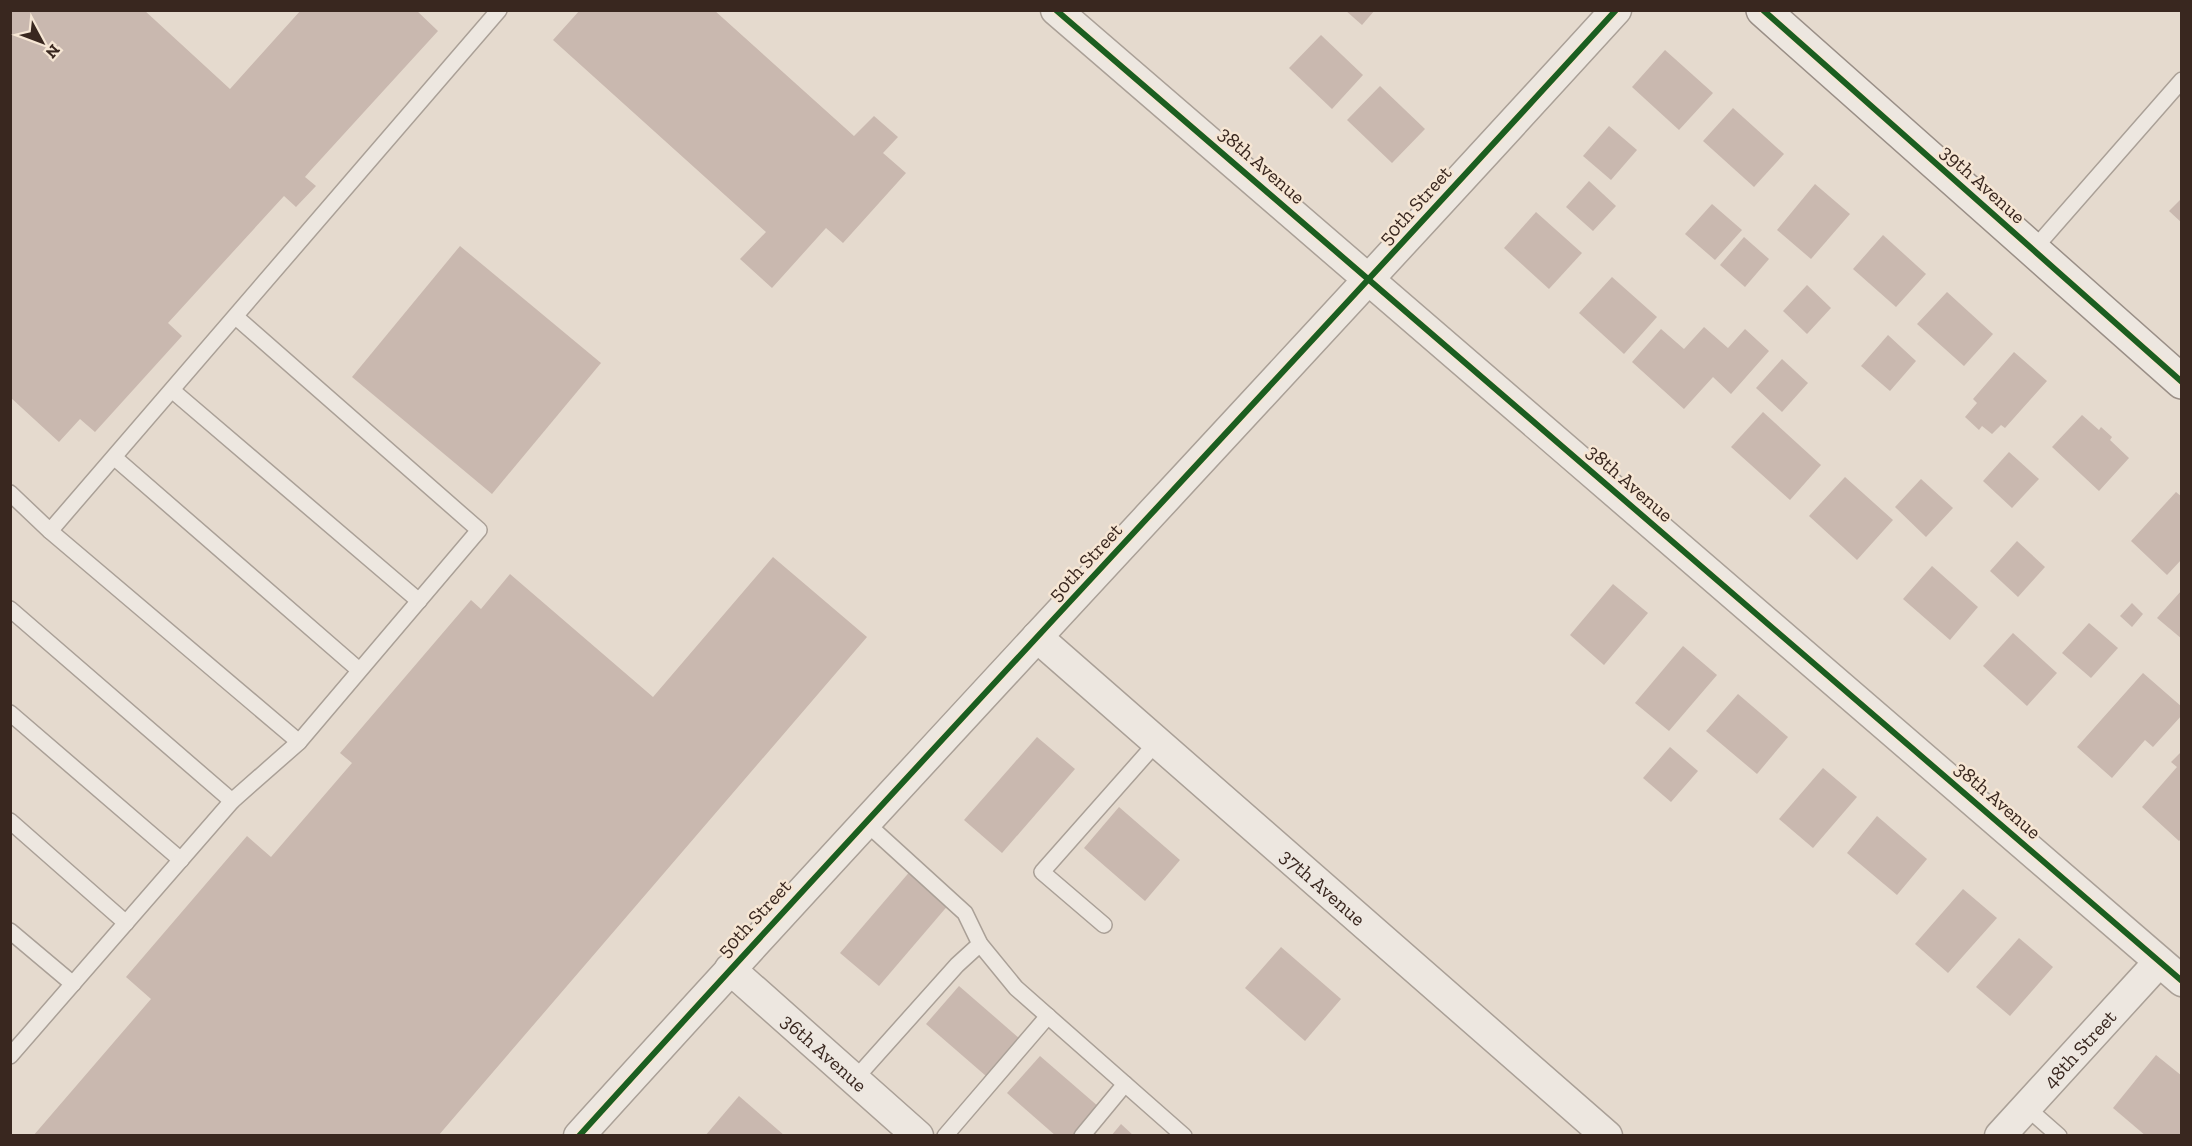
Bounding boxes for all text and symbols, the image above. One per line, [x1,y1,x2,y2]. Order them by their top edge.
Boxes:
north arrow [12,12,72,72]
text: N [42,41,64,62]
street label: 38th Avenue [1214,121,1310,209]
street label: 39th Avenue [1936,140,2030,228]
street label: 50th Street [1373,160,1457,249]
street label: 38th Avenue [1582,439,1678,527]
street label: 50th Street [1043,518,1127,606]
street label: 38th Avenue [1950,756,2046,844]
street label: 37th Avenue [1276,844,1370,931]
street label: 50th Street [712,874,796,962]
street label: 48th Street [2038,1004,2122,1093]
street label: 36th Avenue [777,1008,872,1097]

